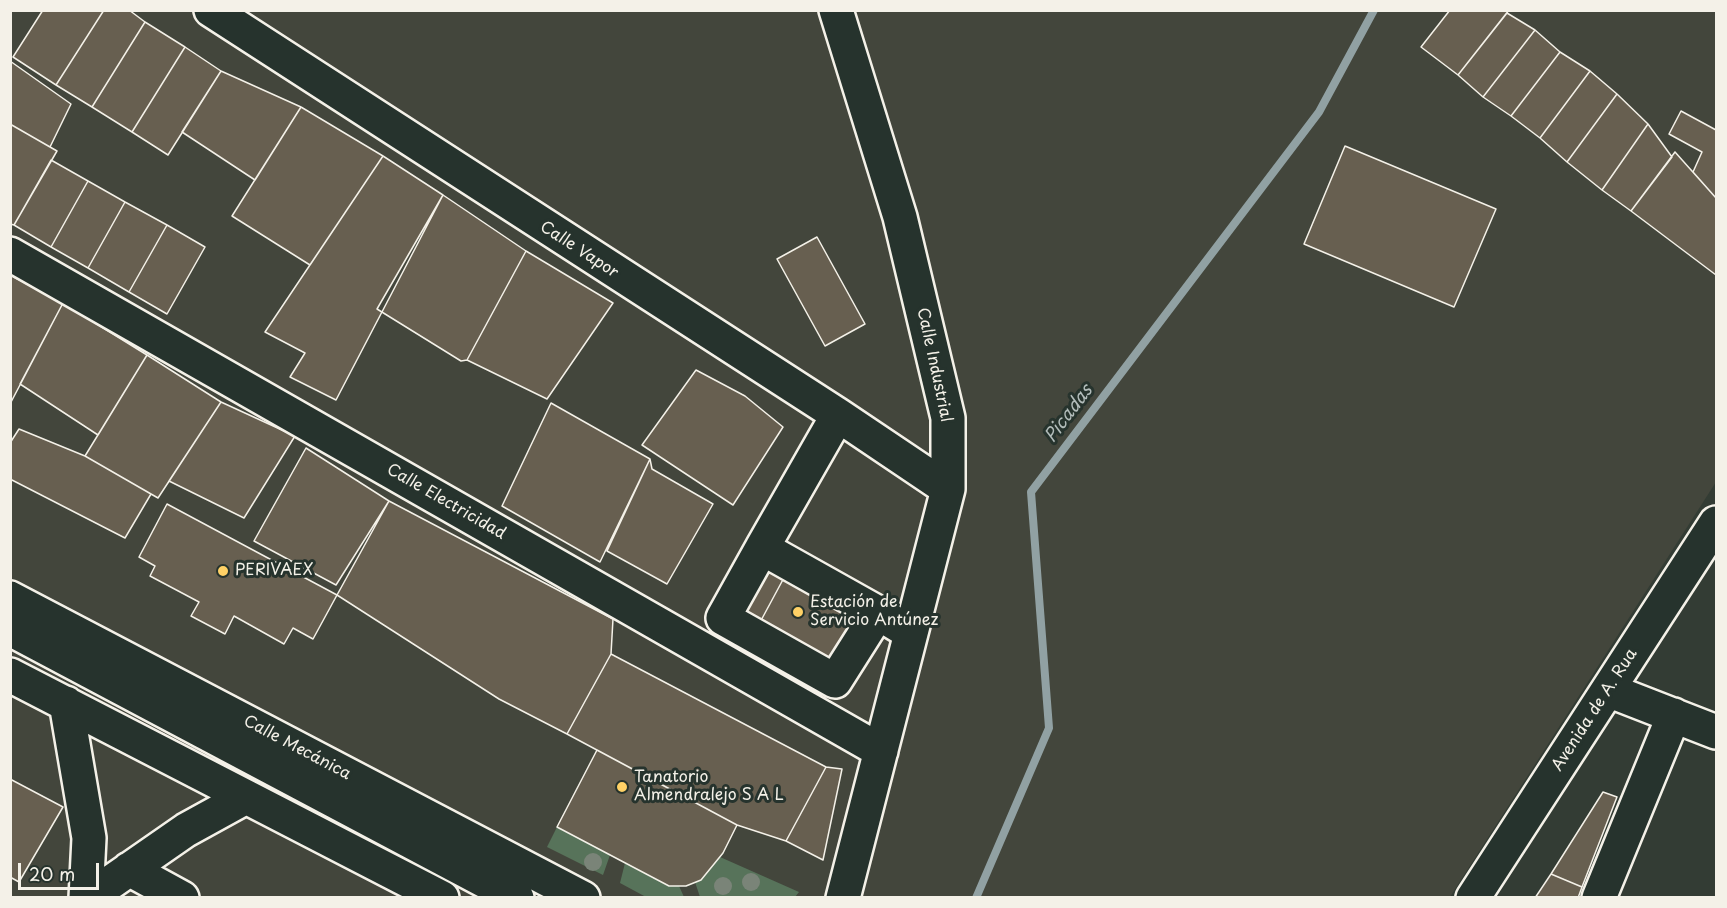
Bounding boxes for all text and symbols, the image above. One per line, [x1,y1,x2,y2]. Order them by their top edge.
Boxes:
street label: Calle Vapor [536,218,622,282]
street label: Calle Industrial [912,306,956,424]
water label: Picadas [1040,381,1098,447]
street label: Calle Electricidad [383,460,509,544]
place label: PERIVAEX [235,561,313,581]
marker: PERIVAEX [216,564,230,578]
place label: Estación de Servicio Antúnez [810,593,938,631]
marker: Estación de Servicio Antúnez [791,605,805,619]
street label: Avenida de A. Rua [1548,645,1642,775]
street label: Calle Mecánica [240,712,354,784]
place label: Tanatorio Almendralejo S A L [634,768,784,806]
marker: Tanatorio Almendralejo S A L [615,780,629,794]
scale bar [21,851,102,889]
text: 20 m [29,860,75,887]

